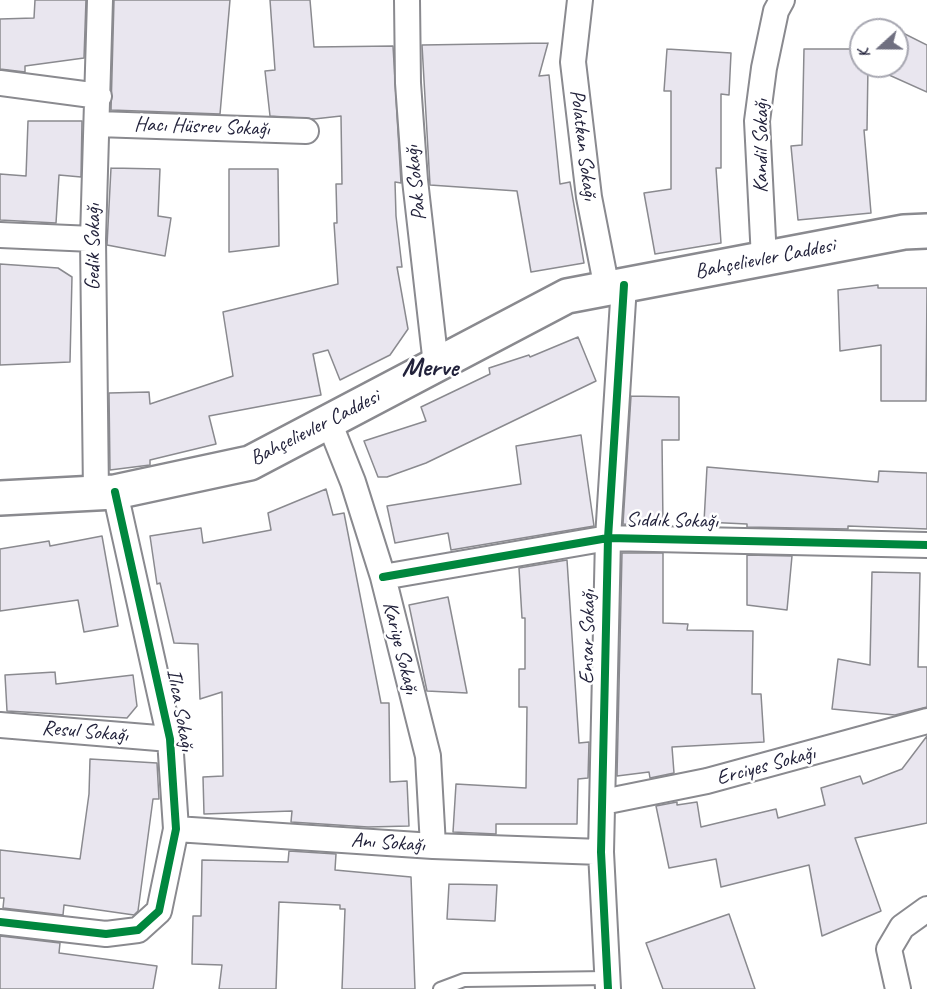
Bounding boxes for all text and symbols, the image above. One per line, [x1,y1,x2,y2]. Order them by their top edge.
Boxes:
north arrow [849,18,909,78]
text: K [853,46,875,61]
street label: Polatkan Sokağı [564,88,602,202]
street label: Kandil Sokağı [748,99,774,193]
street label: Hacı Hüsrev Sokağı [134,112,270,142]
street label: Pak Sokağı [400,144,432,222]
street label: Gedik Sokağı [80,204,106,290]
street label: Bahçelievler Caddesi [693,233,837,285]
district label: Merve [402,352,458,384]
street label: Bahçelievler Caddesi [246,385,384,471]
street label: Sıddık Sokağı [626,508,718,534]
street label: Ensar Sokağı [575,590,601,684]
street label: Kariye Sokağı [376,599,424,697]
street label: Ilıca Sokağı [160,667,200,753]
street label: Resul Sokağı [41,716,129,748]
street label: Erciyes Sokağı [714,741,818,791]
street label: Anı Sokağı [350,828,426,858]

